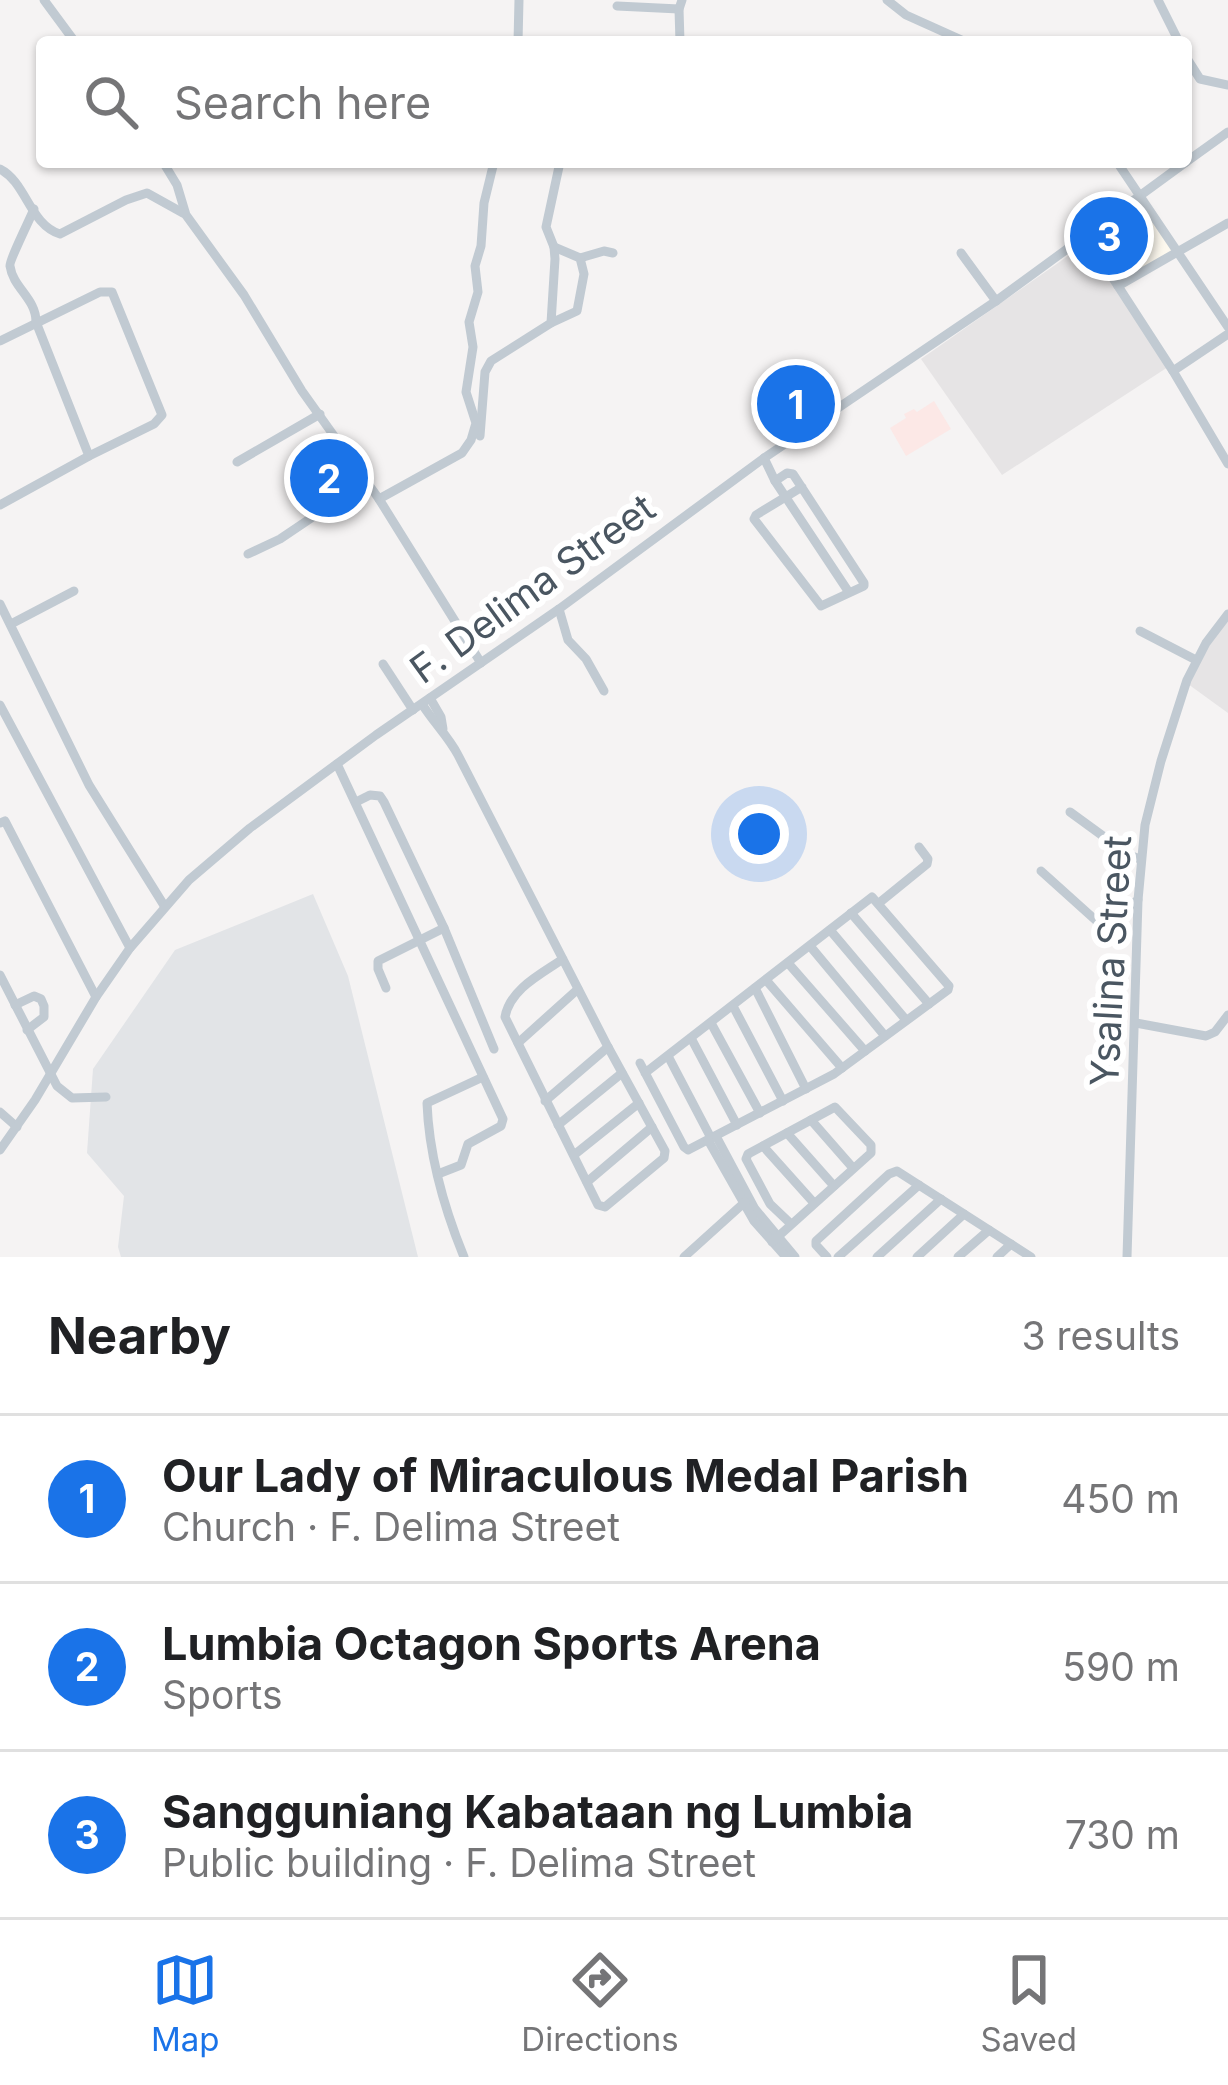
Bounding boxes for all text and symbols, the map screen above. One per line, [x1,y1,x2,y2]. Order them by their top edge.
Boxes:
search box [36,36,1192,168]
icon: search [78,69,144,135]
text: Search here [174,75,431,130]
pin: 3 [1070,191,1148,281]
pin: 1 [757,359,835,449]
pin: 2 [290,433,368,523]
street label: F. Delima Street [401,484,663,692]
your location [729,804,789,864]
street label: Ysalina Street [1080,834,1140,1088]
text: Nearby [48,1305,231,1366]
text: 3 results [1022,1312,1180,1359]
text: Our Lady of Miraculous Medal Parish [162,1448,969,1503]
text: 1 [79,1475,95,1522]
text: 450 m [1061,1475,1180,1522]
text: Church · F. Delima Street [162,1503,620,1550]
text: Lumbia Octagon Sports Arena [162,1616,821,1671]
text: 2 [75,1643,99,1690]
text: 590 m [1062,1643,1180,1690]
text: Sports [162,1671,283,1718]
text: Sangguniang Kabataan ng Lumbia [162,1784,913,1839]
text: 3 [74,1811,100,1858]
text: 730 m [1065,1811,1180,1858]
text: Public building · F. Delima Street [162,1839,756,1886]
tab: Map [151,1947,219,2059]
tab: Directions [521,1947,679,2059]
tab: Saved [980,1947,1077,2059]

